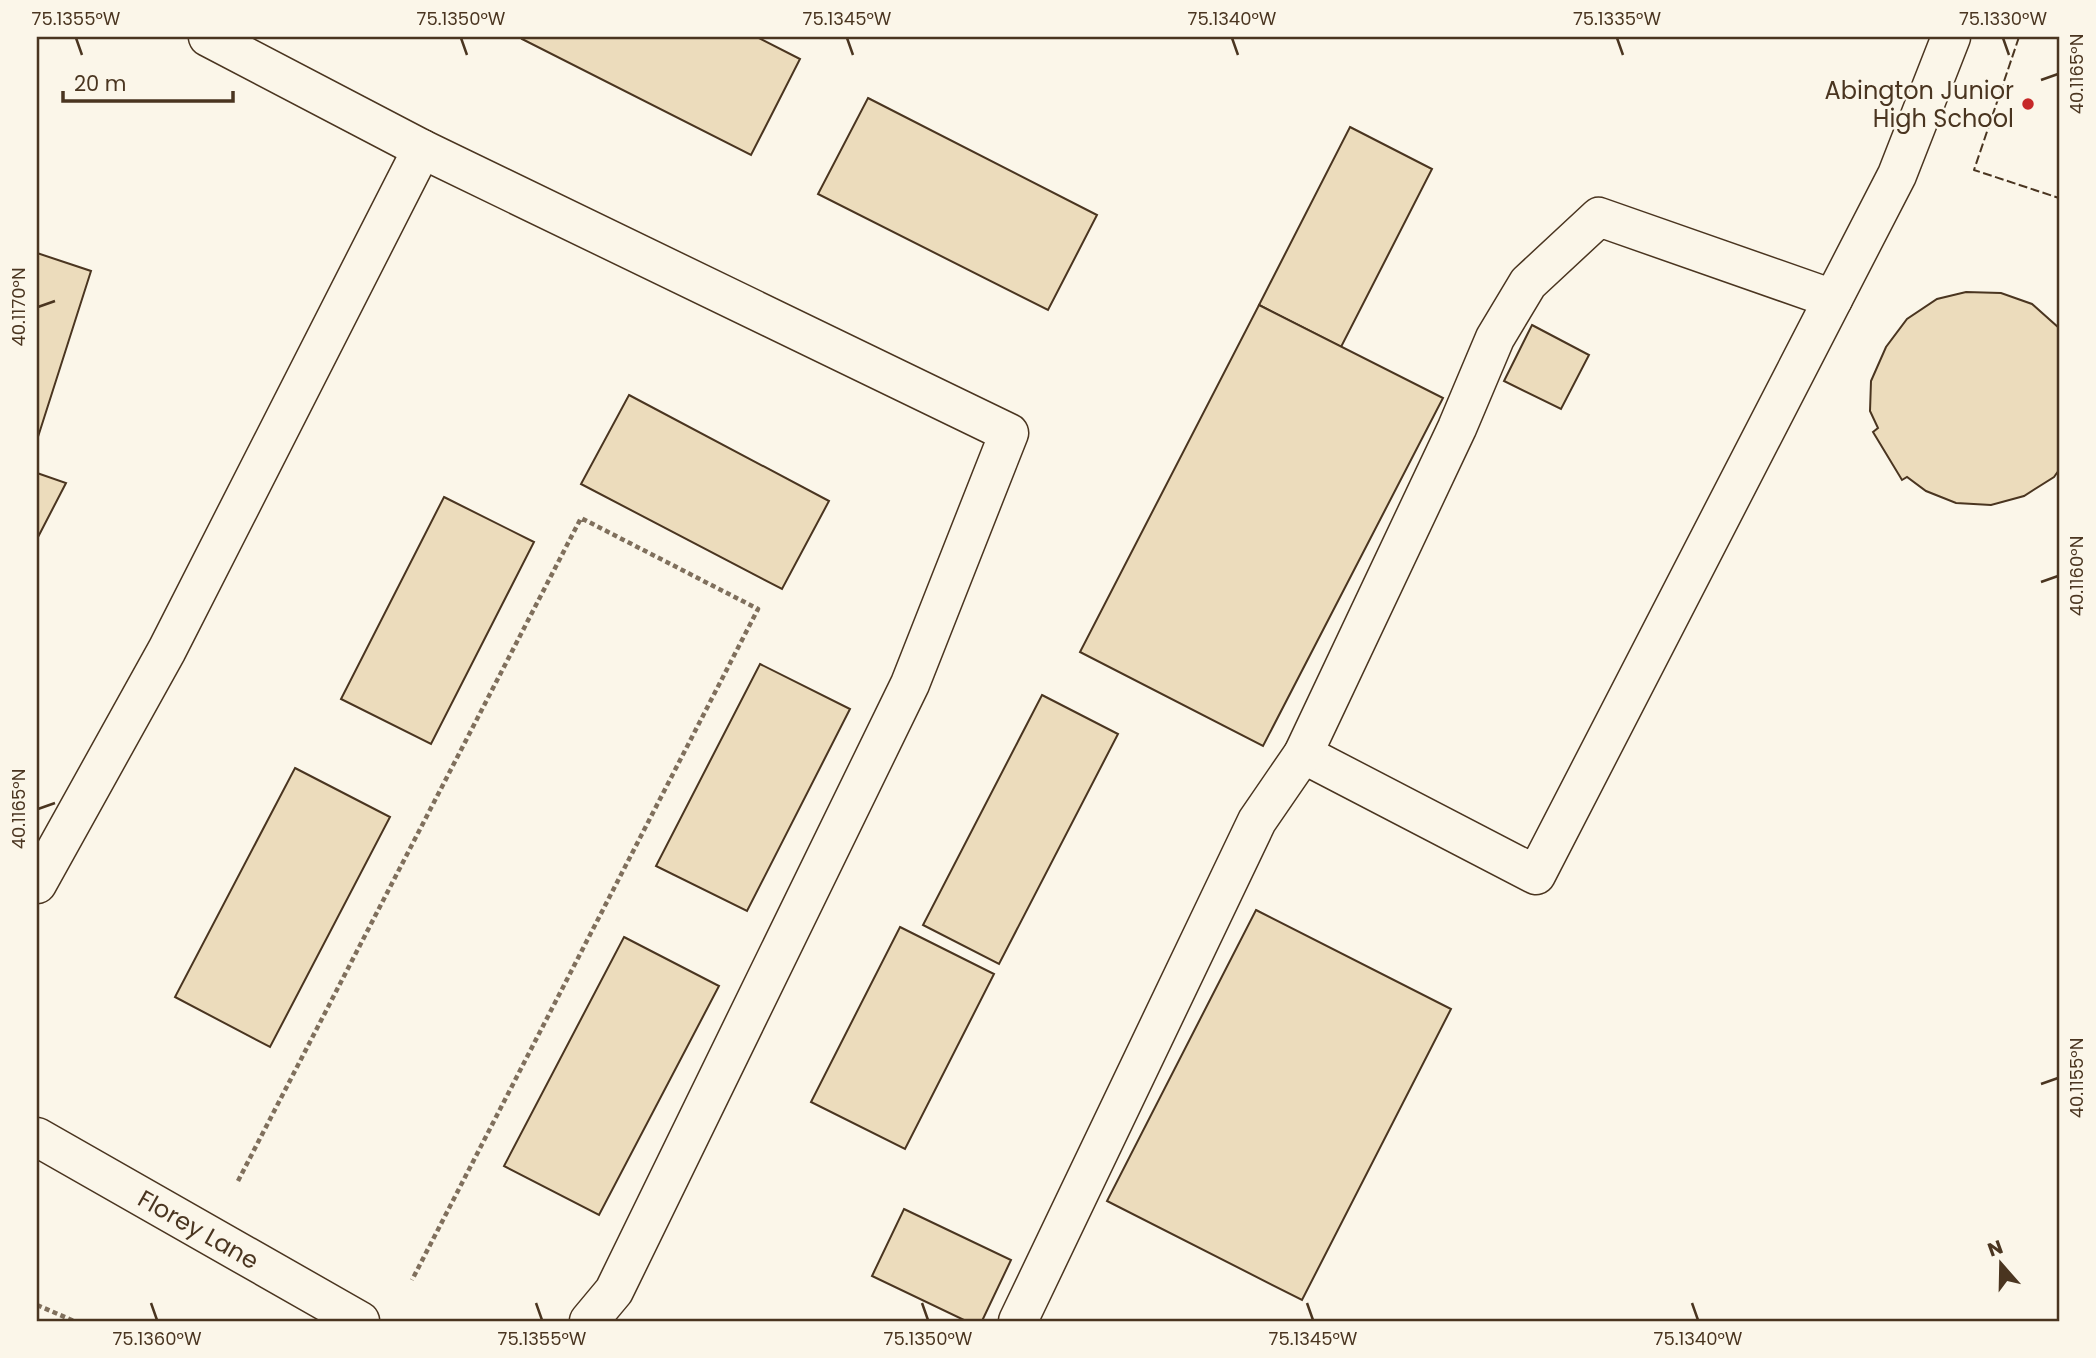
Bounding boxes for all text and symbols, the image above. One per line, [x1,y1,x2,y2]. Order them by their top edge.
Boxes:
text: 75.1355°W [32,6,121,31]
text: 75.1350°W [417,6,506,31]
text: 75.1345°W [803,6,892,31]
text: 75.1340°W [1188,6,1277,31]
text: 75.1335°W [1573,6,1661,31]
text: 75.1330°W [1959,6,2047,31]
text: 40.1165°N [2064,34,2089,114]
scale bar [63,60,233,104]
text: 20 m [74,69,127,98]
place label: Abington Junior High School [1825,74,2014,135]
marker: Abington Junior High School [2020,96,2036,112]
text: 40.1170°N [6,267,31,347]
text: 40.1160°N [2064,536,2089,616]
text: 40.1165°N [6,769,31,849]
text: 40.1155°N [2064,1038,2089,1118]
street label: Florey Lane [132,1182,265,1277]
north arrow [1966,1228,2036,1298]
text: N [1984,1233,2007,1264]
text: 75.1360°W [113,1326,202,1351]
text: 75.1355°W [498,1326,587,1351]
text: 75.1350°W [884,1326,973,1351]
text: 75.1345°W [1269,1326,1358,1351]
text: 75.1340°W [1654,1326,1743,1351]

